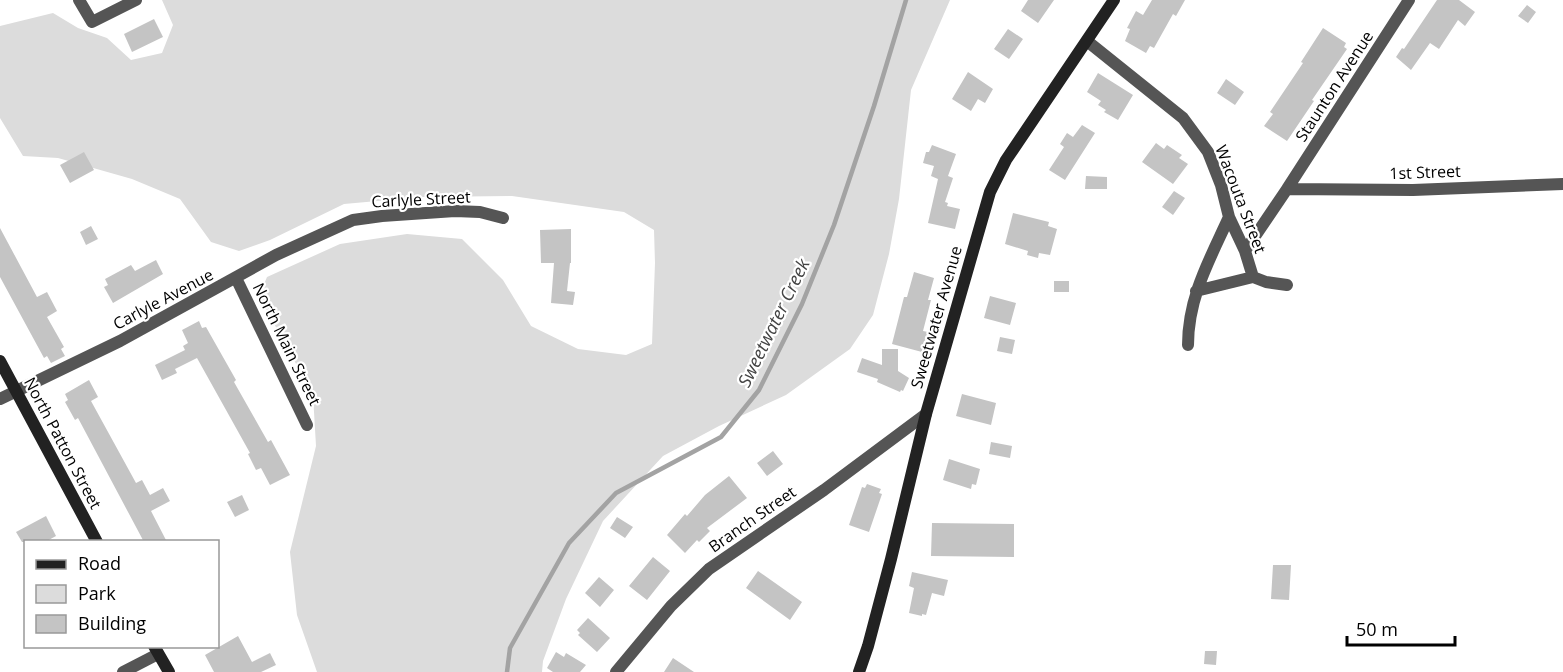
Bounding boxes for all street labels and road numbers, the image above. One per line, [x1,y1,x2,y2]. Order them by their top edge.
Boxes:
street label: Staunton Avenue [1290,26,1378,146]
street label: Wacouta Street [1210,142,1272,257]
street label: 1st Street [1389,160,1461,184]
street label: Carlyle Street [371,185,472,213]
street label: Sweetwater Avenue [905,243,967,391]
street label: Carlyle Avenue [109,263,217,335]
street label: North Main Street [248,279,326,409]
street label: North Patton Street [19,373,107,513]
street label: Branch Street [704,481,800,557]

